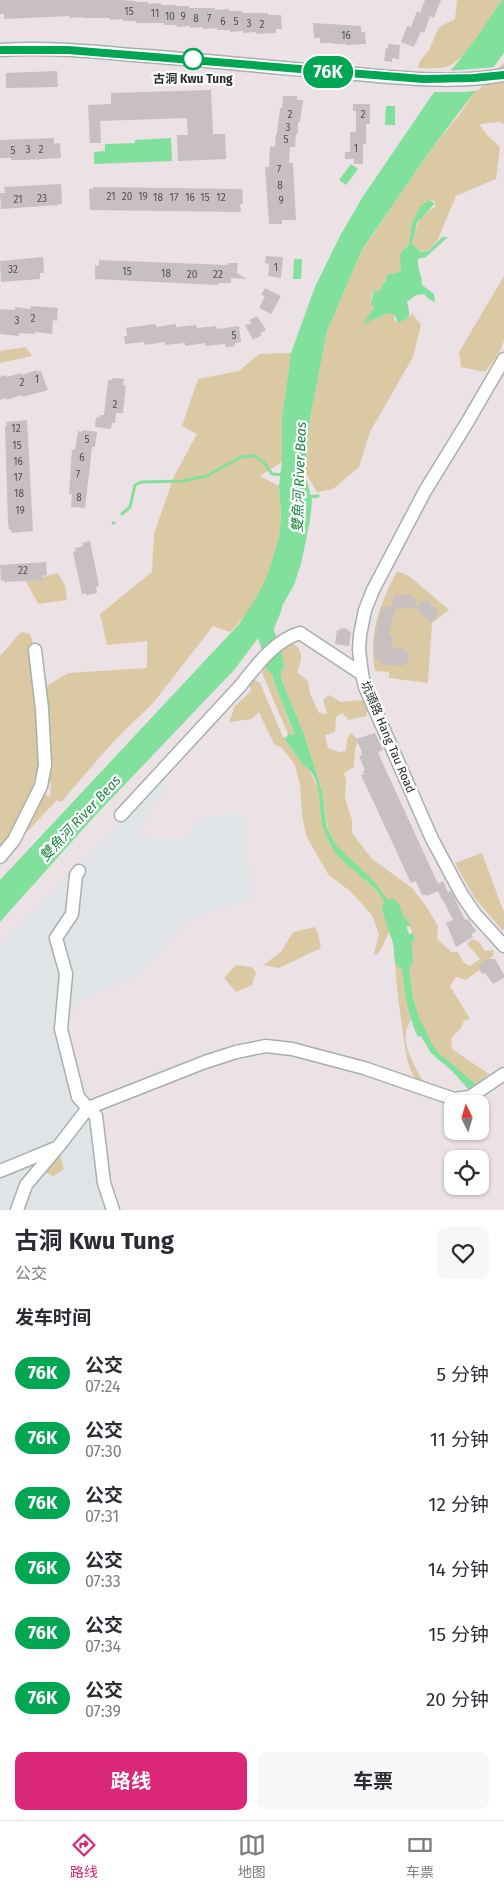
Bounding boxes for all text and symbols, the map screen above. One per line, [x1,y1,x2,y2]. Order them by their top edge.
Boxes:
house number: 15 [124,6,134,18]
house number: 11 [151,8,159,20]
house number: 10 [165,11,175,23]
house number: 9 [180,11,186,23]
house number: 8 [193,13,199,25]
house number: 7 [207,13,212,25]
house number: 6 [220,16,226,28]
house number: 5 [233,16,239,28]
house number: 3 [247,18,252,30]
house number: 2 [260,19,265,31]
house number: 16 [341,30,351,42]
marker: 古洞 Kwu Tung [182,48,204,70]
line badge: 76K [299,56,357,88]
text: 76K [313,61,343,83]
place label: 古洞 Kwu Tung [153,72,233,86]
house number: 2 [288,109,293,121]
house number: 2 [361,109,366,121]
house number: 3 [286,122,291,134]
house number: 5 [283,134,289,146]
house number: 1 [354,143,358,155]
house number: 3 [26,144,31,156]
house number: 2 [39,144,44,156]
house number: 5 [10,145,16,157]
house number: 7 [277,164,282,176]
house number: 8 [277,180,283,192]
house number: 21 [106,191,116,203]
house number: 20 [122,191,133,203]
house number: 19 [138,191,148,203]
house number: 18 [153,192,163,204]
house number: 17 [170,192,179,204]
house number: 16 [185,192,195,204]
house number: 15 [200,192,210,204]
house number: 12 [216,192,226,204]
house number: 23 [37,193,47,205]
house number: 21 [13,194,23,206]
house number: 9 [278,195,284,207]
house number: 1 [274,262,278,274]
house number: 32 [8,264,18,276]
house number: 15 [122,266,132,278]
house number: 18 [161,268,171,280]
house number: 20 [187,269,198,281]
house number: 22 [213,269,223,281]
house number: 2 [31,313,36,325]
house number: 3 [15,315,20,327]
house number: 5 [231,330,237,342]
house number: 1 [35,374,39,386]
house number: 2 [20,377,25,389]
house number: 2 [113,399,118,411]
water label: 雙魚河 River Beas [289,421,310,533]
house number: 12 [11,423,21,435]
house number: 5 [84,434,90,446]
house number: 15 [12,440,22,452]
house number: 6 [79,452,85,464]
house number: 16 [13,456,23,468]
house number: 7 [76,469,81,481]
house number: 17 [14,472,23,484]
house number: 18 [14,488,24,500]
house number: 8 [76,492,82,504]
house number: 19 [15,505,25,517]
house number: 22 [18,565,28,577]
street label: 坑頭路 Hang Tau Road [358,679,418,795]
water label: 雙魚河 River Beas [36,772,125,865]
north arrow [444,1095,489,1140]
map controls [444,1095,489,1195]
button: locate [444,1150,489,1195]
text: 古洞 Kwu Tung [15,1227,174,1255]
button: heart [437,1227,489,1279]
text: 公交 [15,1264,47,1283]
text: 发车时间 [15,1306,91,1329]
text: 公交 [85,1354,123,1377]
text: 76K [28,1362,57,1384]
text: 5 分钟 [436,1363,489,1386]
text: 07:24 [85,1377,121,1396]
text: 公交 [85,1419,123,1442]
text: 76K [28,1427,57,1449]
text: 11 分钟 [430,1428,489,1451]
text: 07:30 [85,1442,122,1461]
text: 公交 [85,1484,123,1507]
text: 76K [28,1492,57,1514]
text: 12 分钟 [428,1493,489,1516]
text: 07:31 [85,1507,119,1526]
text: 公交 [85,1549,123,1572]
text: 76K [28,1557,57,1579]
text: 14 分钟 [428,1558,489,1581]
text: 07:33 [85,1572,121,1591]
text: 公交 [85,1614,123,1637]
text: 76K [28,1622,57,1644]
text: 15 分钟 [428,1623,489,1646]
text: 07:34 [85,1637,121,1656]
text: 公交 [85,1679,123,1702]
text: 76K [28,1687,57,1709]
text: 20 分钟 [426,1688,489,1711]
text: 07:39 [85,1702,121,1721]
button: 路线 [15,1752,247,1810]
button: 车票 [257,1752,489,1810]
tab: 路线 [70,1831,98,1881]
tab: 地图 [238,1831,266,1881]
tab: 车票 [406,1831,434,1881]

